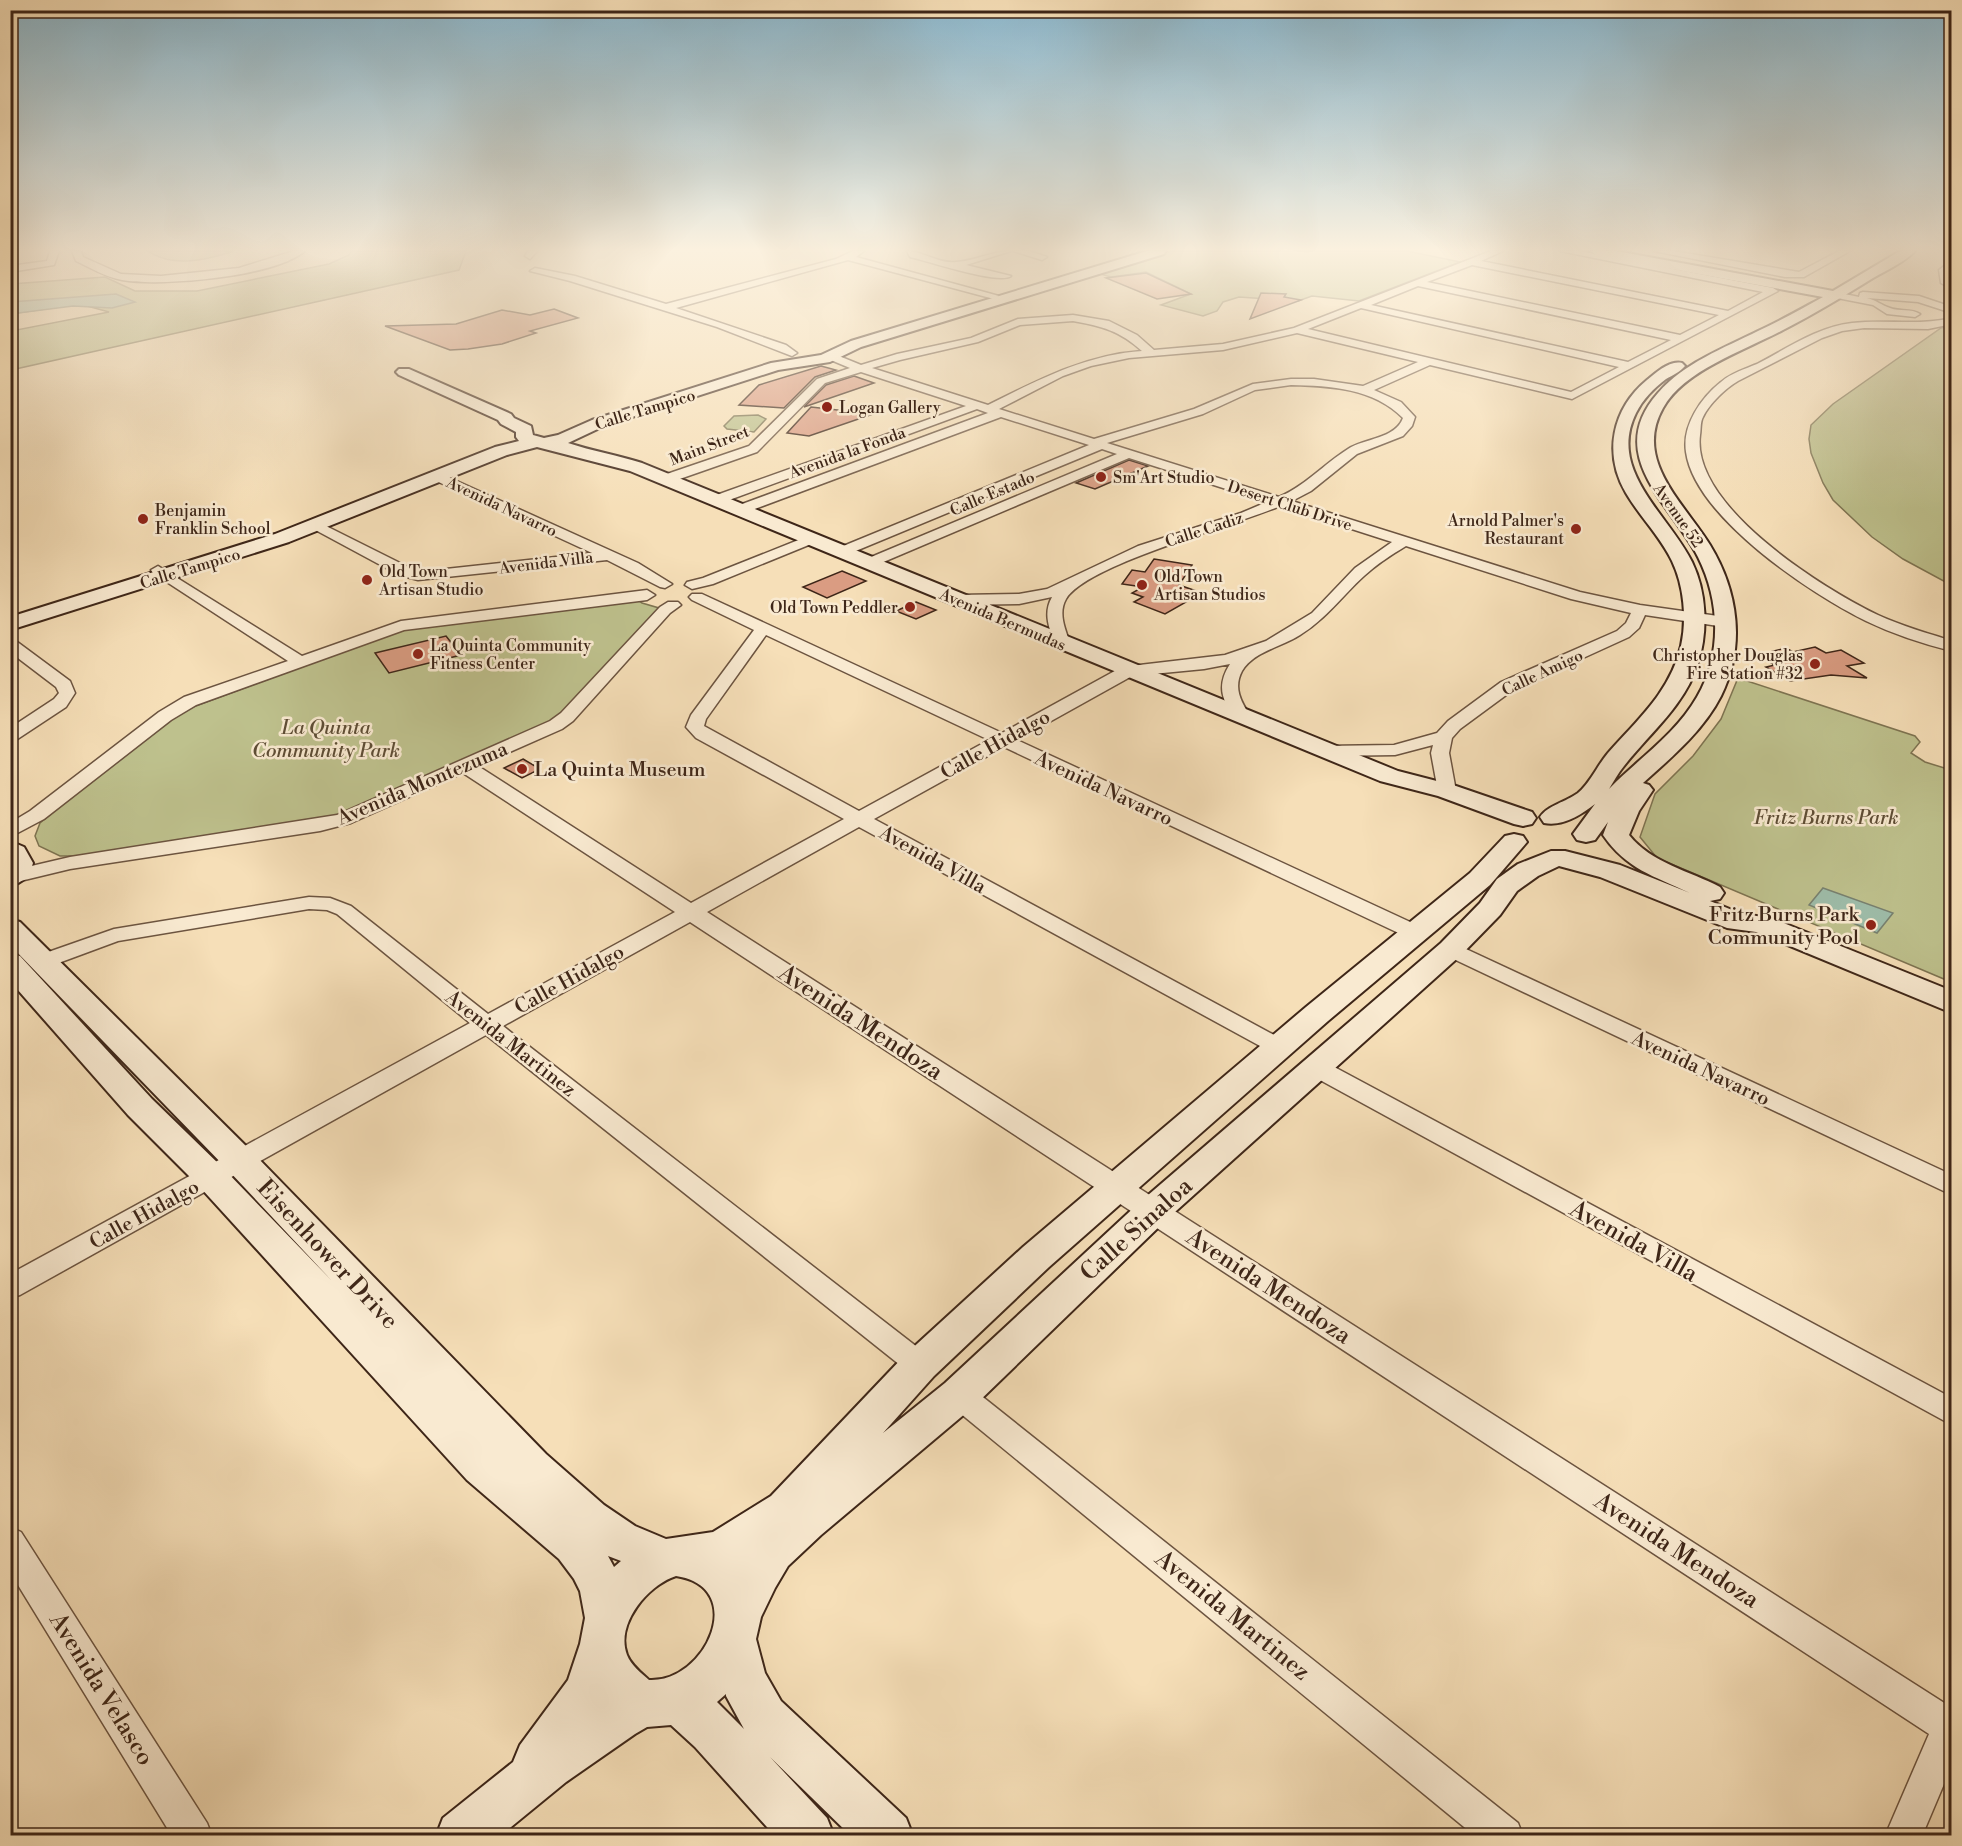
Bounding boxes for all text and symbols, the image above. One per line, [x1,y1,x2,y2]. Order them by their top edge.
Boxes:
street label: Calle Tampico [593,385,698,435]
place label: Logan Gallery [839,398,941,418]
marker: Logan Gallery [820,400,834,414]
street label: Main Street [667,421,752,470]
street label: Avenida la Fonda [785,422,909,484]
street label: Calle Estado [947,467,1038,521]
place label: Sm'Art Studio [1113,468,1214,488]
marker: Sm'Art Studio [1094,470,1108,484]
street label: Avenida Navarro [442,472,560,541]
street label: Desert Club Drive [1225,476,1355,536]
street label: Avenue 52 [1648,479,1708,552]
place label: Benjamin Franklin School [154,501,271,539]
street label: Calle Cadiz [1163,508,1246,552]
place label: Arnold Palmer's Restaurant [1447,511,1564,549]
marker: Benjamin Franklin School [136,512,150,526]
marker: Arnold Palmer's Restaurant [1569,522,1583,536]
street label: Calle Tampico [138,544,243,594]
street label: Avenida Villa [497,547,595,579]
place label: Old Town Artisan Studio [378,562,484,600]
place label: Old Town Artisan Studios [1153,567,1266,605]
marker: Old Town Artisan Studio [360,573,374,587]
marker: Old Town Artisan Studios [1135,578,1149,592]
street label: Avenida Bermudas [936,584,1069,656]
place label: Old Town Peddler [770,598,898,618]
marker: Old Town Peddler [903,600,917,614]
place label: La Quinta Community Fitness Center [430,636,591,674]
street label: Calle Amigo [1499,645,1586,700]
place label: Christopher Douglas Fire Station #32 [1653,646,1803,684]
marker: La Quinta Community Fitness Center [411,647,425,661]
marker: Christopher Douglas Fire Station #32 [1808,657,1822,671]
street label: Calle Hidalgo [937,705,1055,786]
park label: La Quinta Community Park [252,716,400,764]
street label: Avenida Montezuma [332,737,513,832]
street label: Avenida Navarro [1029,746,1177,832]
place label: La Quinta Museum [534,758,706,783]
marker: La Quinta Museum [515,762,529,776]
park label: Fritz Burns Park [1754,806,1898,831]
street label: Avenida Villa [874,820,991,900]
place label: Fritz Burns Park Community Pool [1708,903,1861,951]
marker: Fritz Burns Park Community Pool [1864,918,1878,932]
street label: Calle Hidalgo [511,940,629,1021]
street label: Avenida Mendoza [772,958,949,1088]
street label: Avenida Martinez [439,985,580,1103]
street label: Avenida Navarro [1626,1026,1774,1112]
street label: Calle Sinaloa [1074,1171,1200,1288]
street label: Eisenhower Drive [250,1174,404,1336]
street label: Calle Hidalgo [86,1175,204,1256]
street label: Avenida Villa [1563,1194,1704,1290]
street label: Avenida Mendoza [1180,1222,1357,1352]
street label: Avenida Mendoza [1588,1486,1765,1616]
street label: Avenida Martinez [1148,1543,1316,1687]
street label: Avenida Velasco [42,1607,160,1771]

